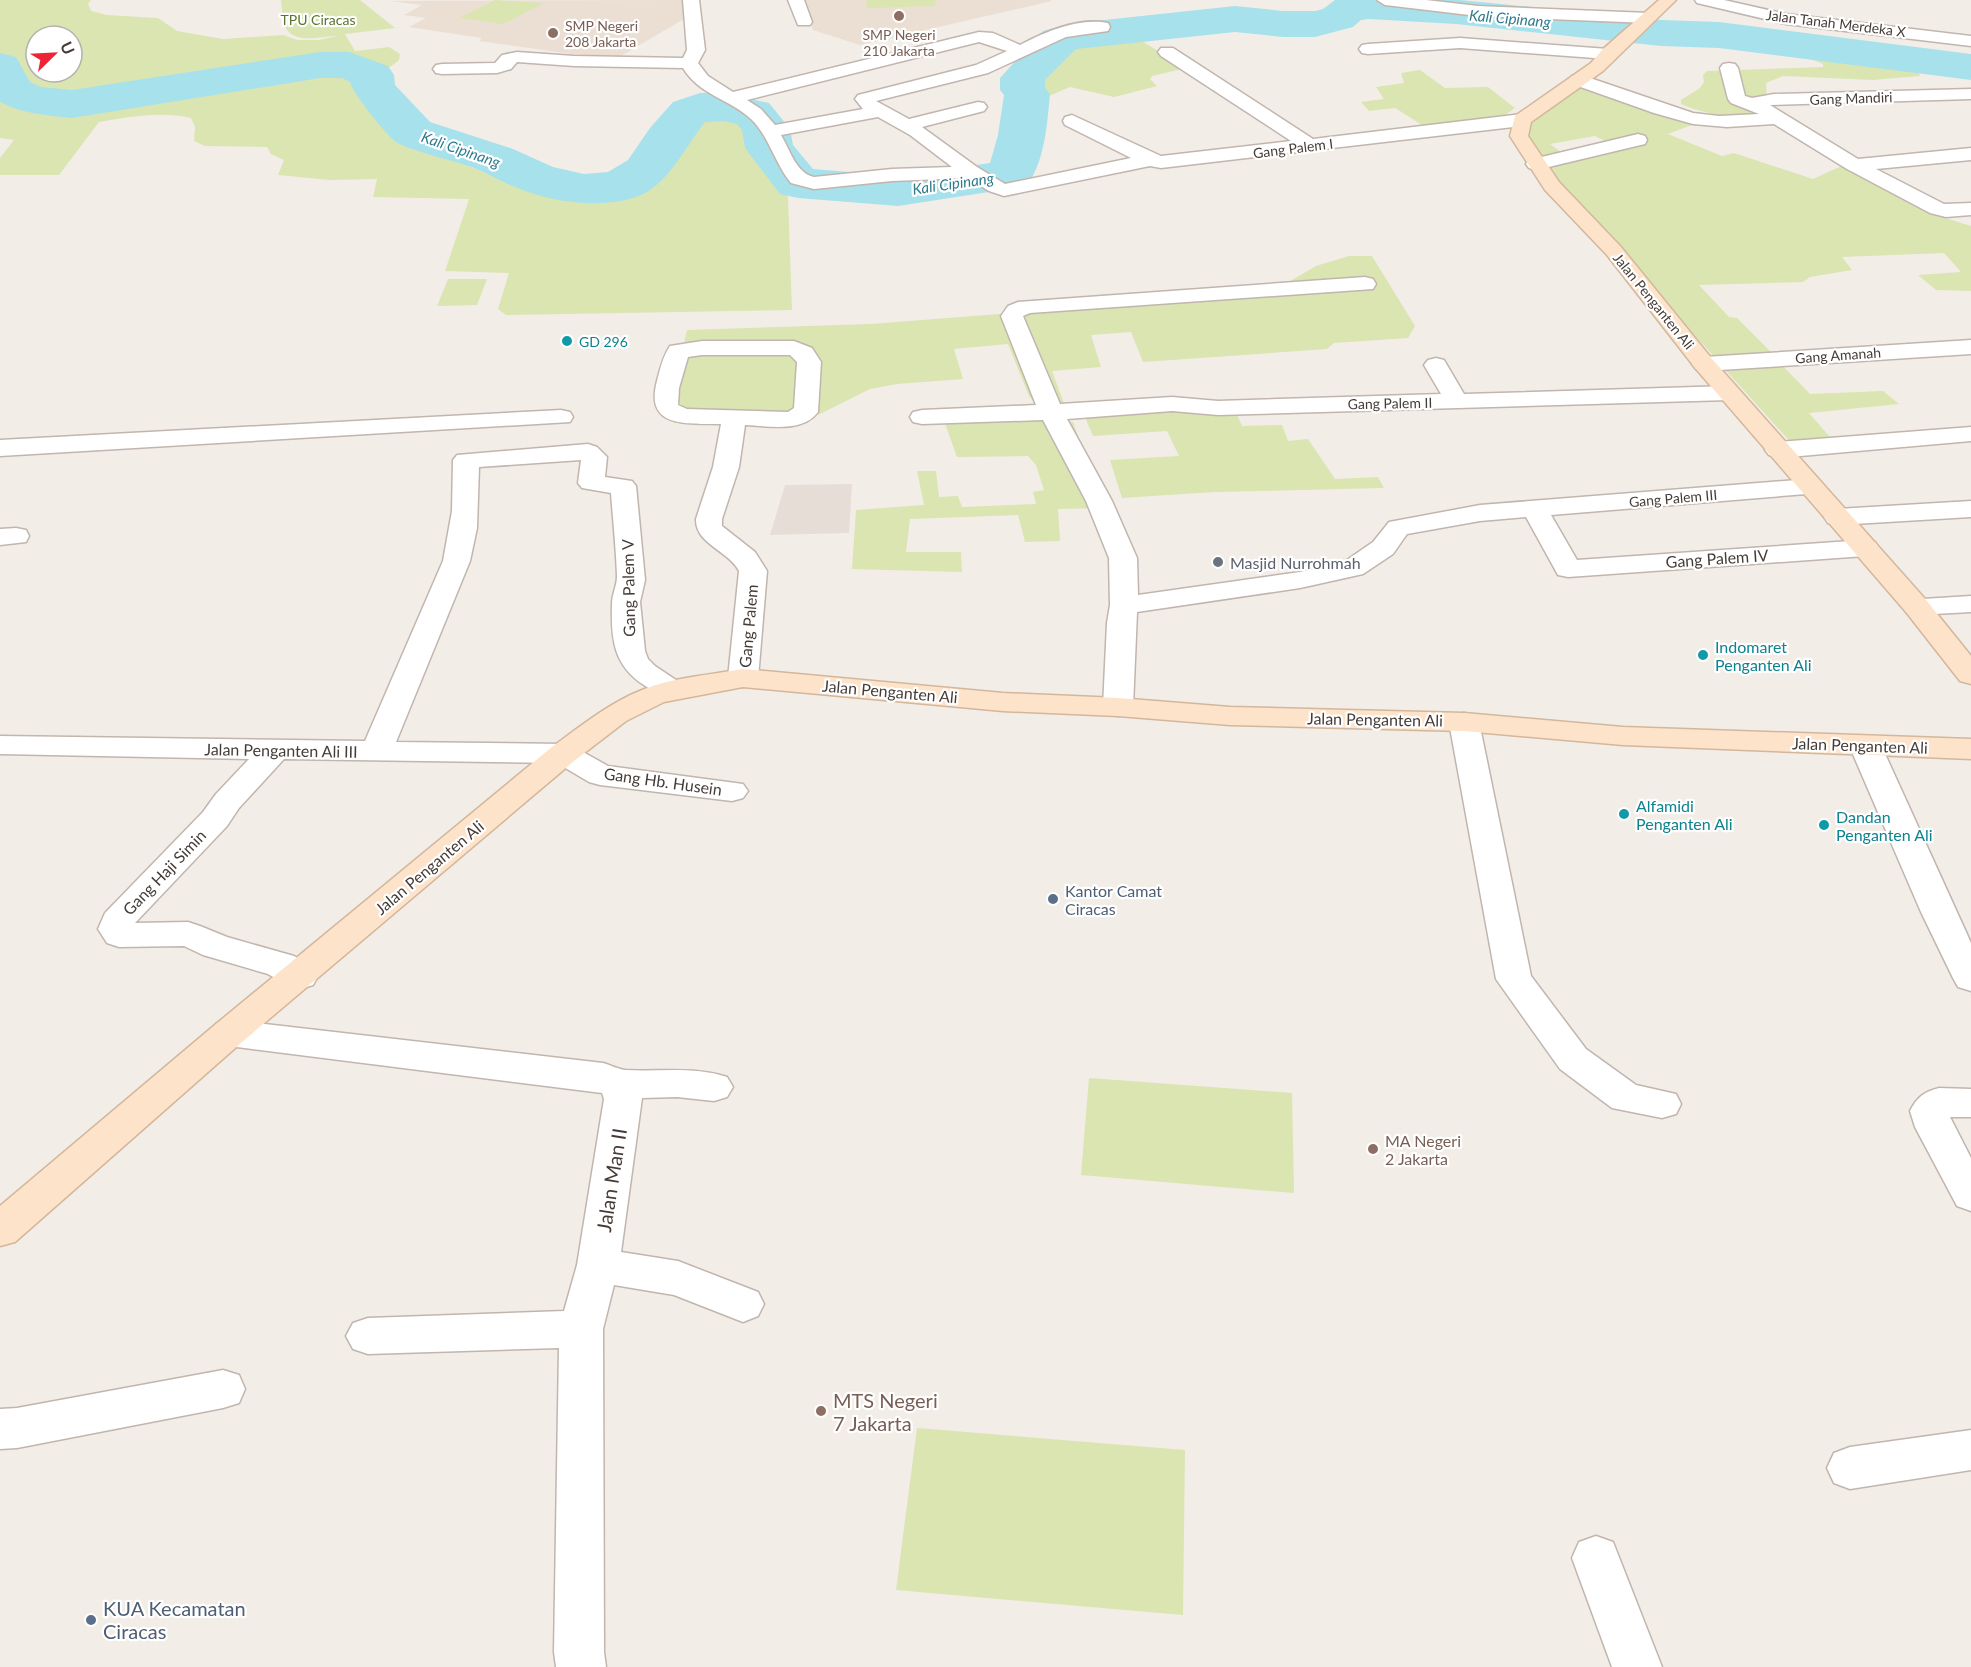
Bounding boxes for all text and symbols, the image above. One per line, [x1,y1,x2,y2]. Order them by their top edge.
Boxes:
water label: Kali Cipinang [1468,5,1552,31]
street label: Jalan Tanah Merdeka X [1765,6,1907,40]
marker: SMP Negeri 210 Jakarta [892,9,906,23]
park label: TPU Ciracas [281,11,355,28]
place label: SMP Negeri 208 Jakarta [565,17,638,50]
north arrow [24,24,84,84]
marker: SMP Negeri 208 Jakarta [546,26,560,40]
place label: SMP Negeri 210 Jakarta [862,26,936,59]
text: U [57,38,79,57]
street label: Gang Mandiri [1809,88,1893,108]
water label: Kali Cipinang [419,127,503,171]
street label: Gang Palem I [1252,135,1334,161]
water label: Kali Cipinang [911,168,996,198]
street label: Jalan Penganten Ali [1610,249,1698,353]
place label: GD 296 [579,333,628,350]
marker: GD 296 [560,334,574,348]
street label: Gang Amanah [1795,344,1881,366]
street label: Gang Palem II [1348,394,1432,412]
street label: Gang Palem III [1628,486,1718,510]
street label: Gang Palem V [618,539,638,637]
street label: Gang Palem IV [1665,545,1769,571]
place label: Masjid Nurrohmah [1230,553,1361,572]
marker: Masjid Nurrohmah [1211,555,1225,569]
street label: Gang Palem [735,584,761,668]
place label: Indomaret Penganten Ali [1715,637,1812,674]
marker: Indomaret Penganten Ali [1696,648,1710,662]
street label: Jalan Penganten Ali [822,676,958,706]
street label: Jalan Penganten Ali [1307,708,1443,730]
street label: Jalan Penganten Ali [1792,733,1928,757]
street label: Jalan Penganten Ali III [204,739,358,761]
street label: Gang Hb. Husein [603,763,723,799]
place label: Alfamidi Penganten Ali [1636,796,1733,833]
marker: Alfamidi Penganten Ali [1617,807,1631,821]
place label: Dandan Penganten Ali [1836,807,1933,844]
street label: Jalan Penganten Ali [371,816,487,918]
marker: Dandan Penganten Ali [1817,818,1831,832]
street label: Gang Haji Simin [119,825,209,919]
place label: Kantor Camat Ciracas [1065,881,1162,918]
marker: Kantor Camat Ciracas [1046,892,1060,906]
street label: Jalan Man II [591,1126,631,1234]
place label: MA Negeri 2 Jakarta [1385,1131,1461,1168]
marker: MA Negeri 2 Jakarta [1366,1142,1380,1156]
place label: MTS Negeri 7 Jakarta [833,1388,938,1435]
marker: MTS Negeri 7 Jakarta [814,1404,828,1418]
place label: KUA Kecamatan Ciracas [103,1596,246,1643]
marker: KUA Kecamatan Ciracas [84,1613,98,1627]

